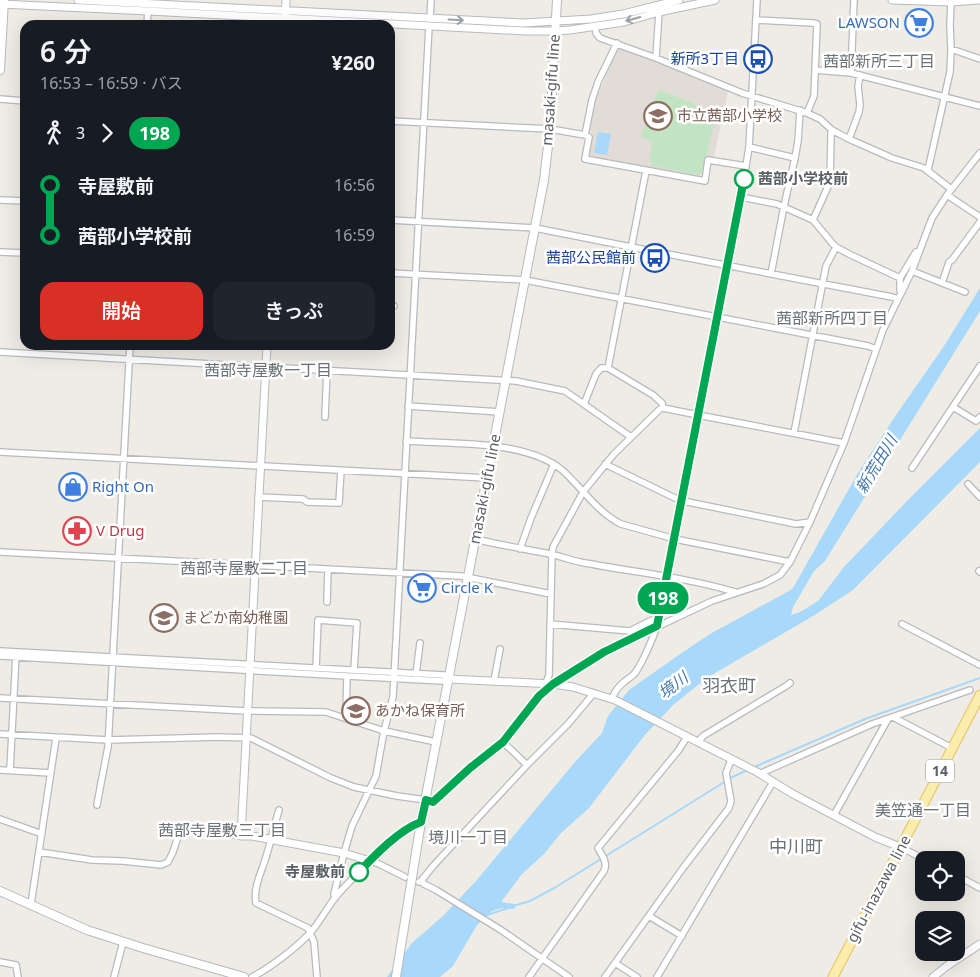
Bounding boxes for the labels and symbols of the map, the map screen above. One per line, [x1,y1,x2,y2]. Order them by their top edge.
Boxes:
supermarket icon: LAWSON [904,8,934,38]
place label: LAWSON [838,12,900,32]
one-way arrow [448,15,464,24]
one-way arrow [626,15,642,25]
street label: masaki-gifu line [536,34,564,146]
bus stop icon: 新所3丁目 [743,44,773,74]
place label: 新所3丁目 [670,48,739,68]
district label: 茜部新所三丁目 [823,50,935,72]
school or university icon: 市立茜部小学校 [643,101,673,131]
place label: 市立茜部小学校 [677,105,782,125]
place label: 茜部小学校前 [758,168,848,188]
marker: 茜部小学校前 [734,169,754,189]
bus stop icon: 茜部公民館前 [640,243,670,273]
place label: 茜部公民館前 [546,247,636,267]
district label: 茜部新所四丁目 [776,307,888,329]
district label: 茜部寺屋敷一丁目 [204,359,332,381]
water label: 新荒田川 [850,429,903,497]
street label: masaki-gifu line [464,432,504,546]
shop icon: Right On [58,472,88,502]
place label: Right On [92,476,154,496]
pharmacy icon: V Drug [62,516,92,546]
place label: V Drug [96,520,145,540]
district label: 茜部寺屋敷二丁目 [180,557,308,579]
supermarket icon: Circle K [407,573,437,603]
place label: Circle K [441,577,494,597]
line badge: 198 [634,582,692,614]
school or university icon: まどか南幼稚園 [149,603,179,633]
place label: まどか南幼稚園 [183,607,288,627]
water label: 境川 [654,665,694,703]
district label: 羽衣町 [702,673,756,697]
school or university icon: あかね保育所 [341,696,371,726]
place label: あかね保育所 [375,700,465,720]
road number: 14 [926,759,954,782]
district label: 美笠通一丁目 [875,799,971,821]
district label: 茜部寺屋敷三丁目 [158,819,286,841]
district label: 境川一丁目 [428,826,508,848]
street label: gifu-inazawa line [841,831,915,946]
district label: 中川町 [769,834,823,858]
place label: 寺屋敷前 [285,861,345,881]
marker: 寺屋敷前 [349,862,369,882]

